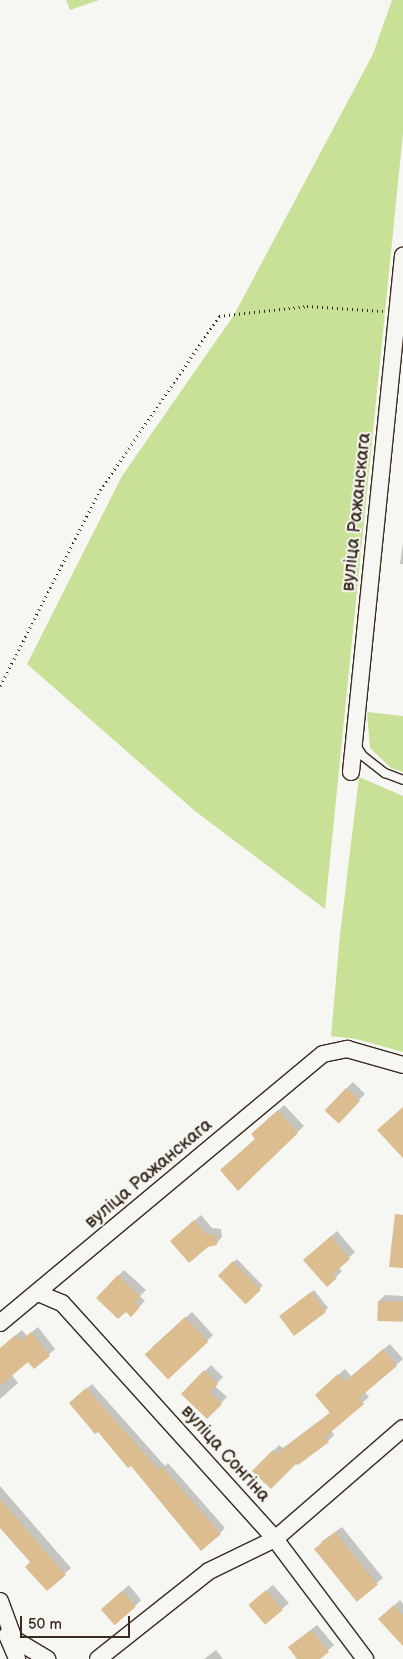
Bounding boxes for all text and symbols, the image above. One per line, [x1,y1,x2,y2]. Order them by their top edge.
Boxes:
street label: вуліца Ражанскага [338,432,376,592]
street label: вуліца Ражанскага [81,1114,217,1234]
street label: вуліца Сонгіна [176,1401,274,1507]
scale bar [22,1606,132,1638]
text: 50 m [28,1615,62,1634]

